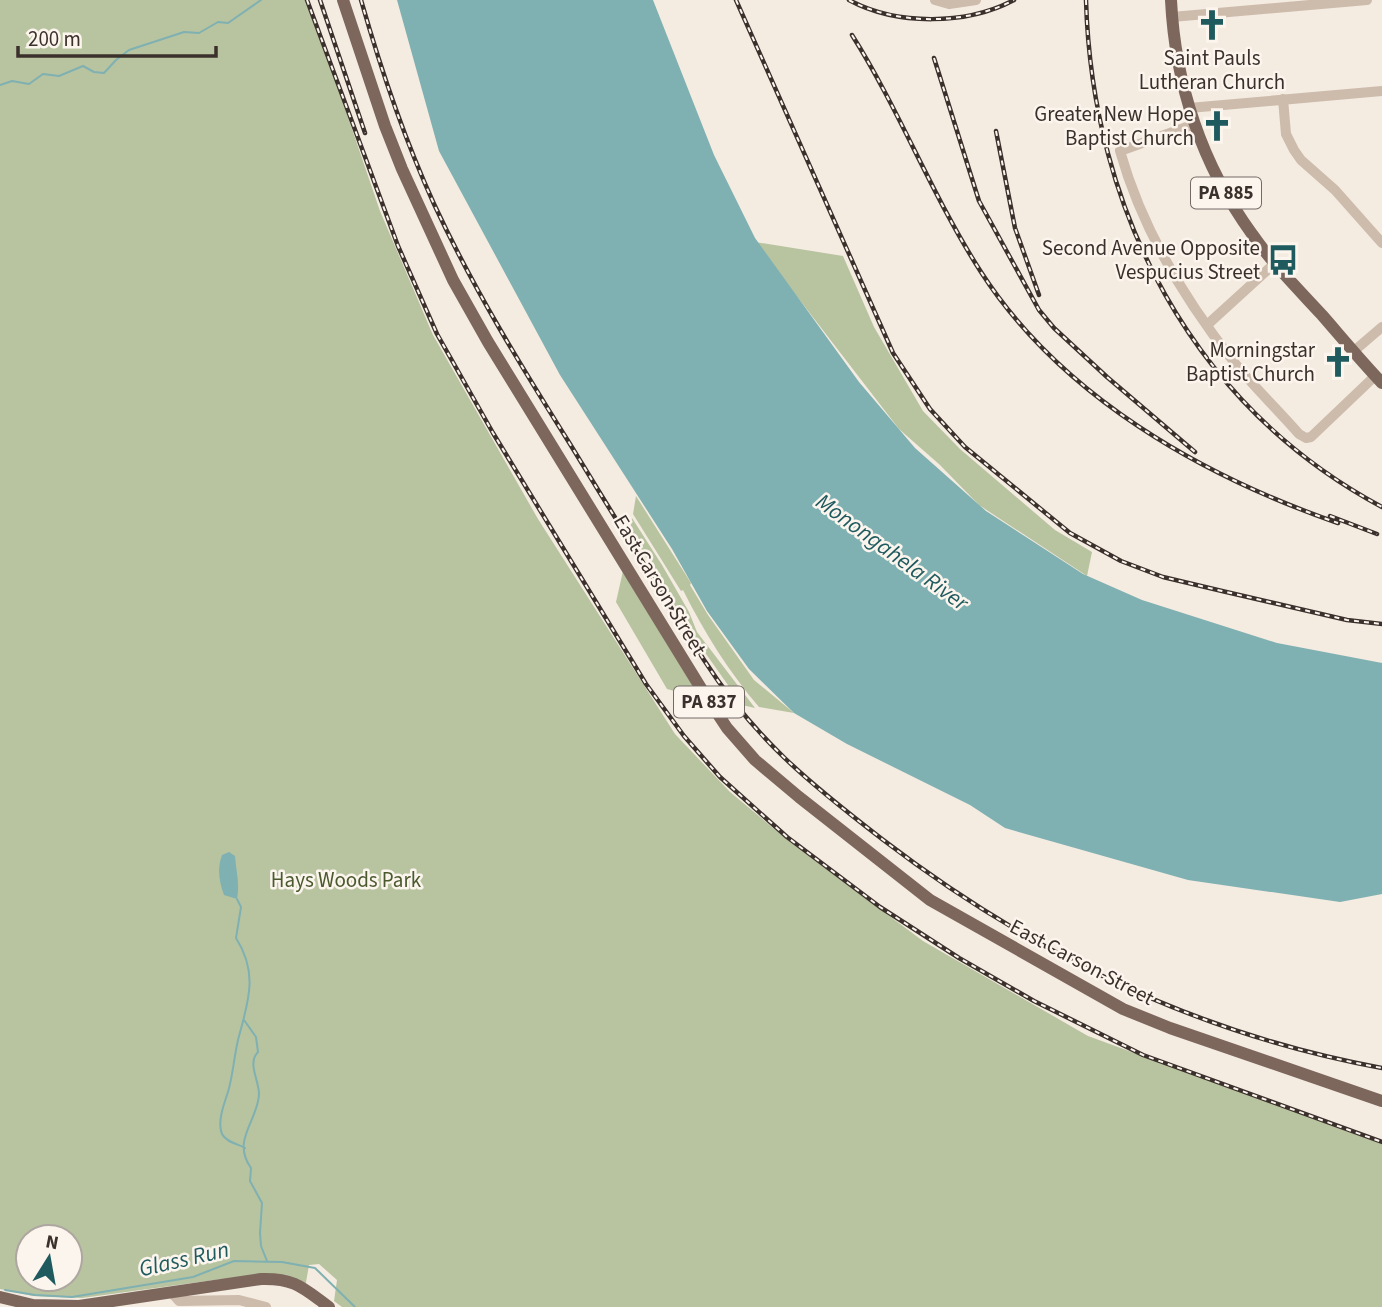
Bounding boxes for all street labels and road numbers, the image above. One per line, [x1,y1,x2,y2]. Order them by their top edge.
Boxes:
road number: PA 885 [1191,178,1261,209]
street label: East Carson Street [606,509,714,661]
road number: PA 837 [674,687,744,718]
street label: East Carson Street [1005,911,1159,1013]

